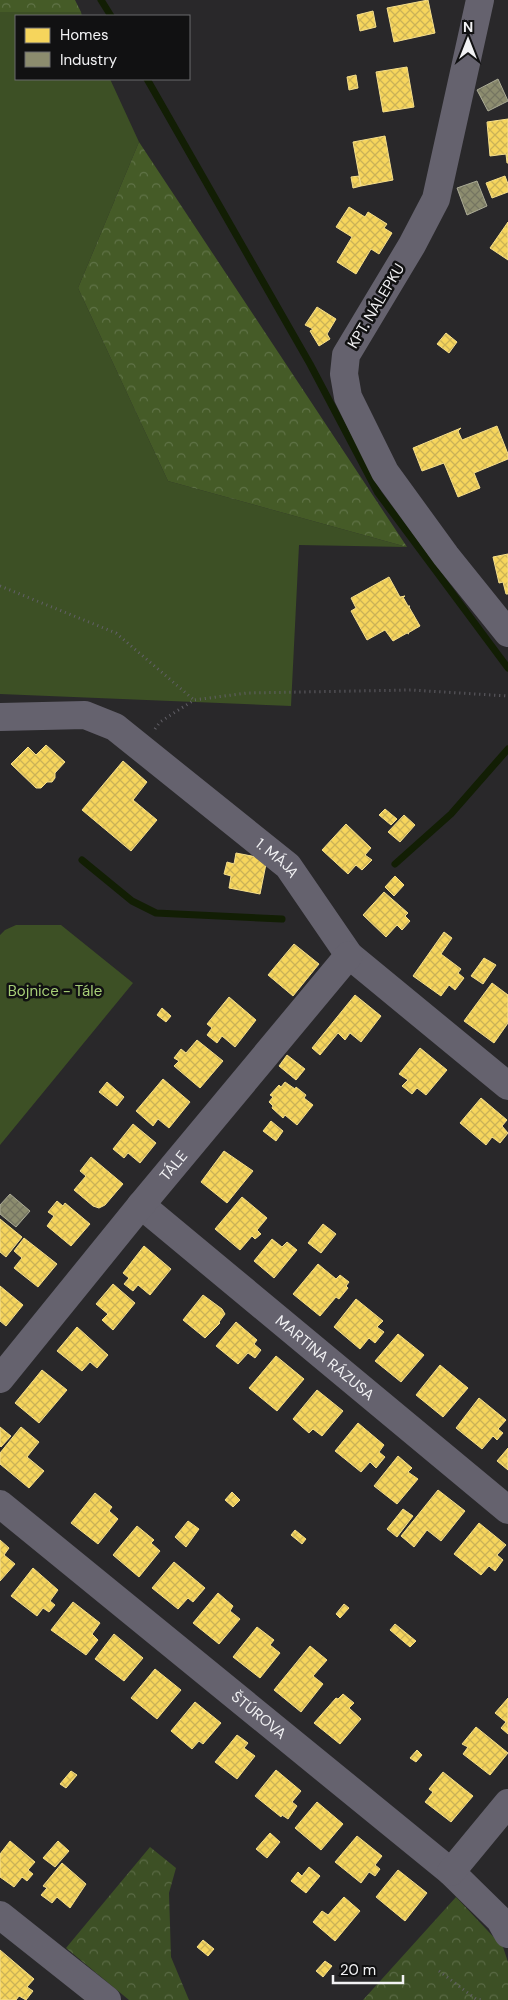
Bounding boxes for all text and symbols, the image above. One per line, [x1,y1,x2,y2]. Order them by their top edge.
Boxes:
legend [15,15,190,80]
north arrow [443,15,493,65]
text: N [463,18,473,36]
text: Homes [60,25,109,45]
text: Industry [60,50,118,70]
street label: KPT. NÁLEPKU [343,260,409,352]
street label: 1. MÁJA [251,834,303,882]
park label: Bojnice - Tále [8,981,102,1001]
street label: TÁLE [155,1146,192,1185]
street label: MARTINA RÁZUSA [271,1311,379,1405]
street label: ŠTÚROVA [227,1687,290,1744]
scale bar [333,1952,403,1984]
text: 20 m [340,1960,376,1980]

